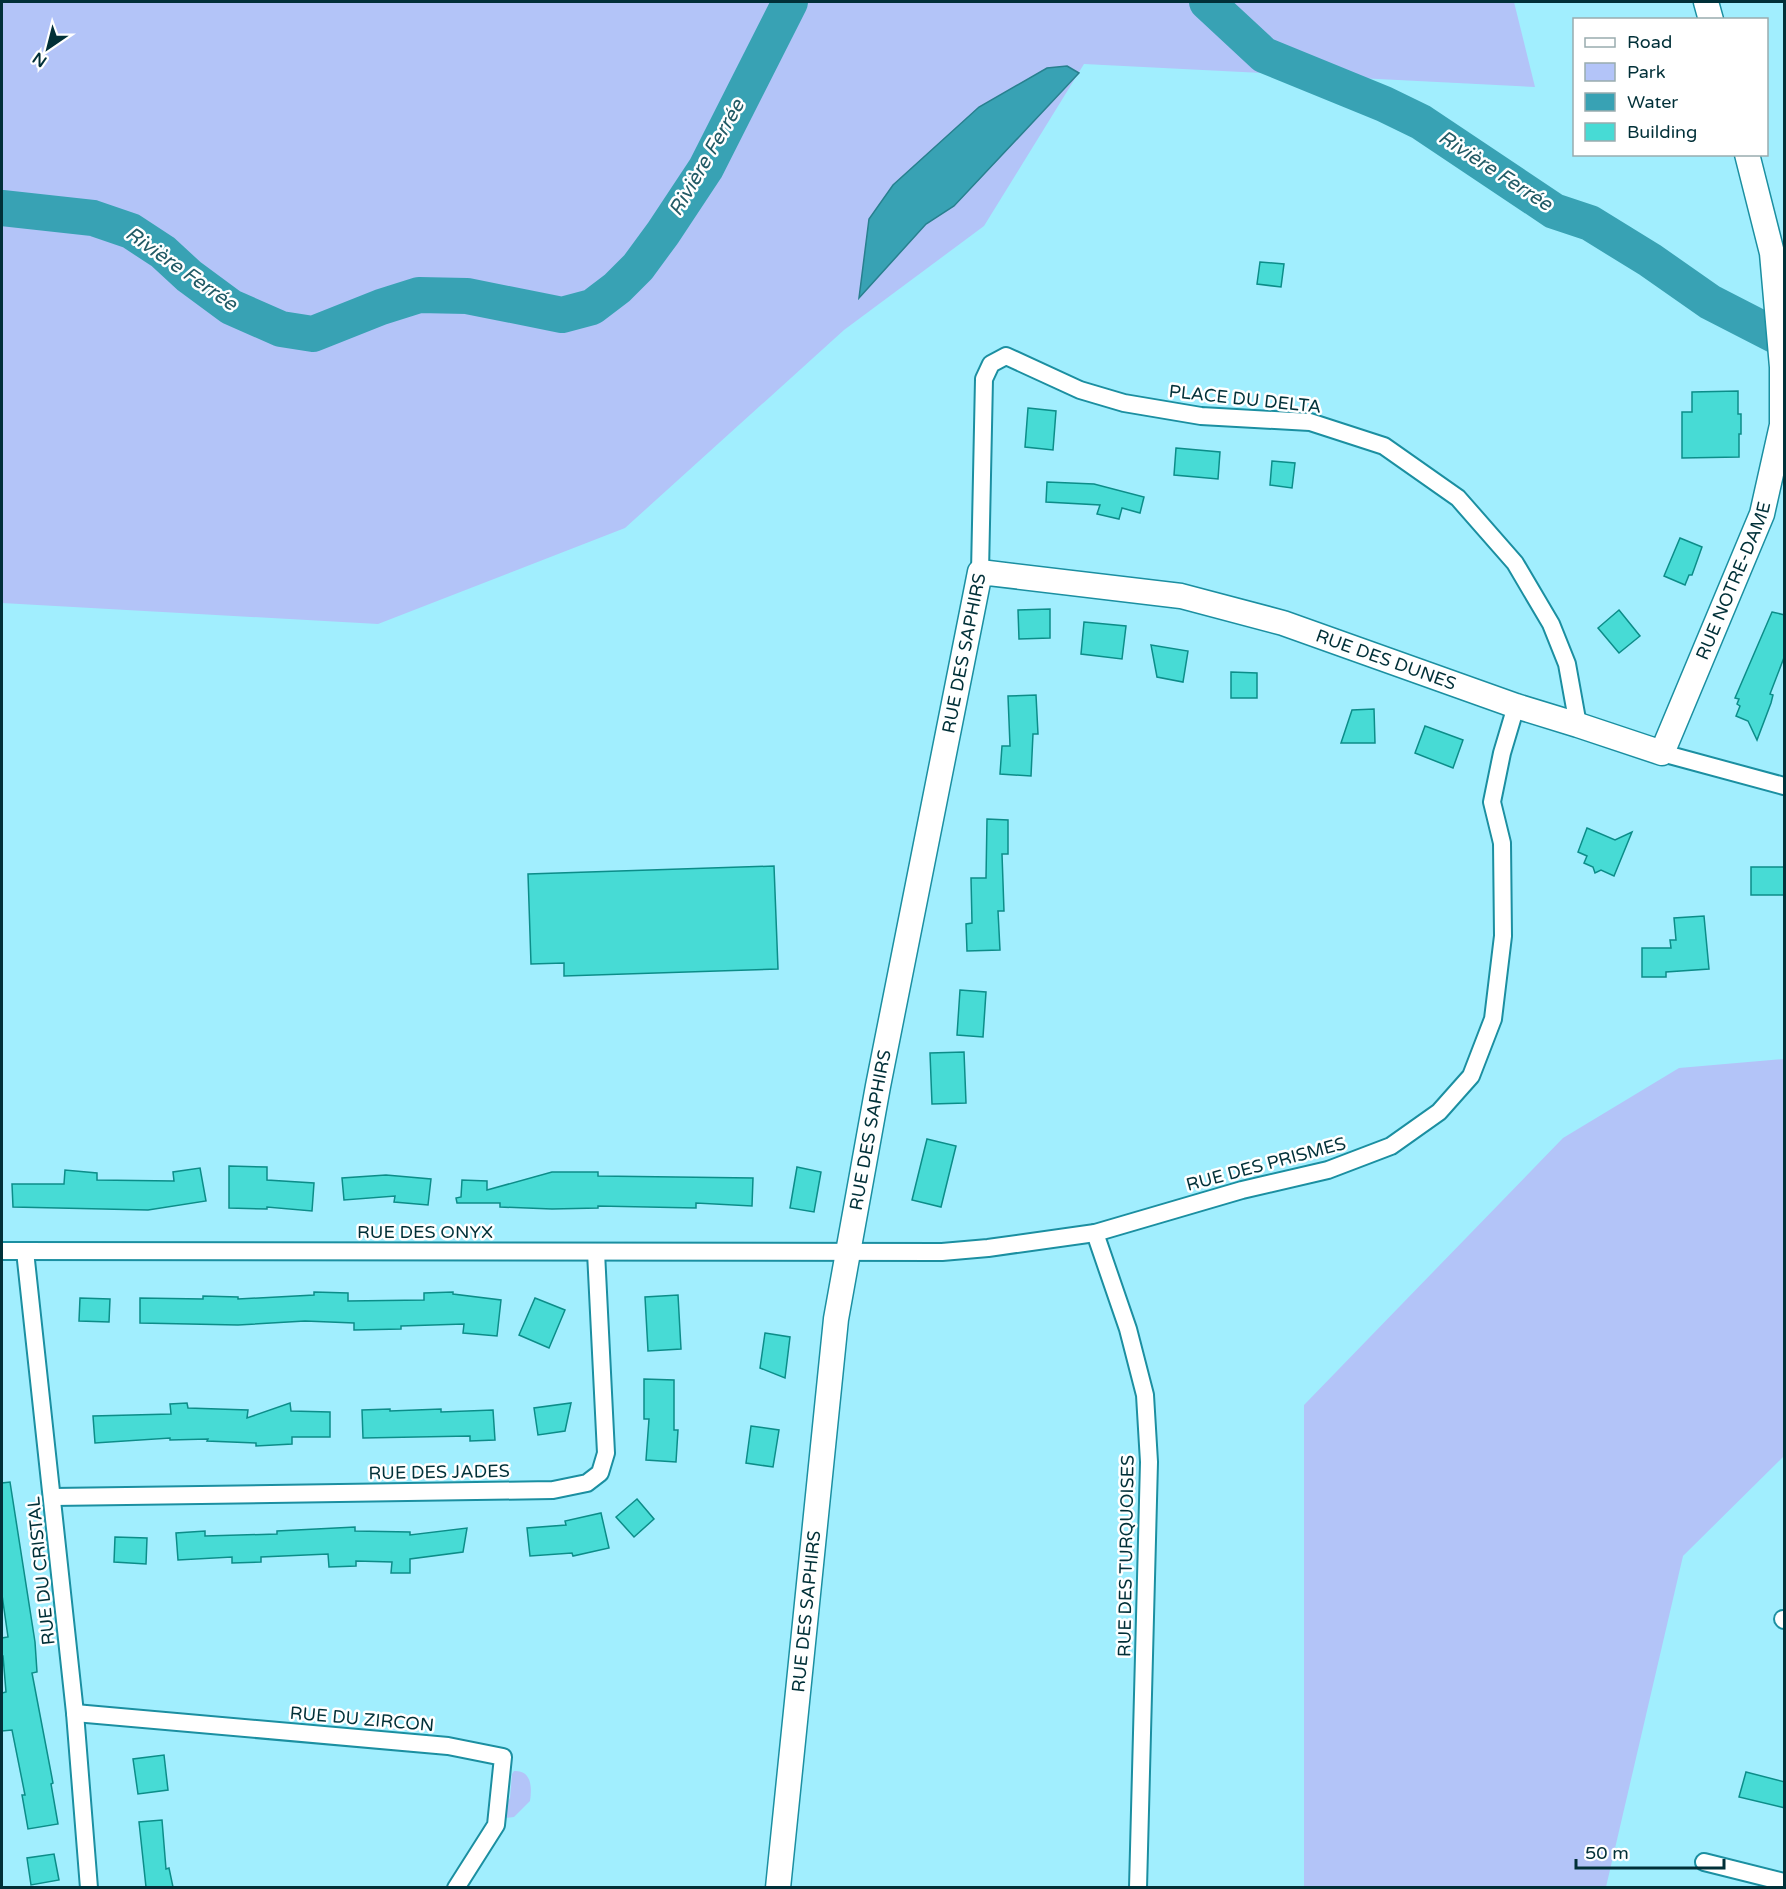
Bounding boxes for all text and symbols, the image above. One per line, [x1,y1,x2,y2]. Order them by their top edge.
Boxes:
north arrow [18,18,78,78]
legend [1573,18,1768,156]
text: Road [1627,31,1672,53]
text: N [29,48,51,71]
text: Park [1627,61,1666,83]
text: Water [1627,91,1678,113]
water label: Rivière Ferrée [664,94,751,220]
text: Building [1627,121,1697,143]
water label: Rivière Ferrée [1434,125,1558,217]
water label: Rivière Ferrée [121,222,243,317]
street label: PLACE DU DELTA [1168,380,1322,418]
street label: RUE NOTRE-DAME [1691,500,1775,663]
street label: RUE DES SAPHIRS [937,571,991,735]
street label: RUE DES DUNES [1313,625,1459,695]
street label: RUE DES SAPHIRS [845,1048,896,1212]
street label: RUE DES PRISMES [1184,1132,1348,1196]
street label: RUE DES ONYX [357,1221,493,1243]
street label: RUE DES TURQUOISES [1113,1455,1139,1657]
street label: RUE DES JADES [368,1460,510,1484]
street label: RUE DU CRISTAL [22,1495,60,1646]
street label: RUE DES SAPHIRS [787,1529,825,1694]
street label: RUE DU ZIRCON [289,1702,435,1736]
scale bar [1576,1832,1724,1870]
text: 50 m [1585,1842,1629,1864]

